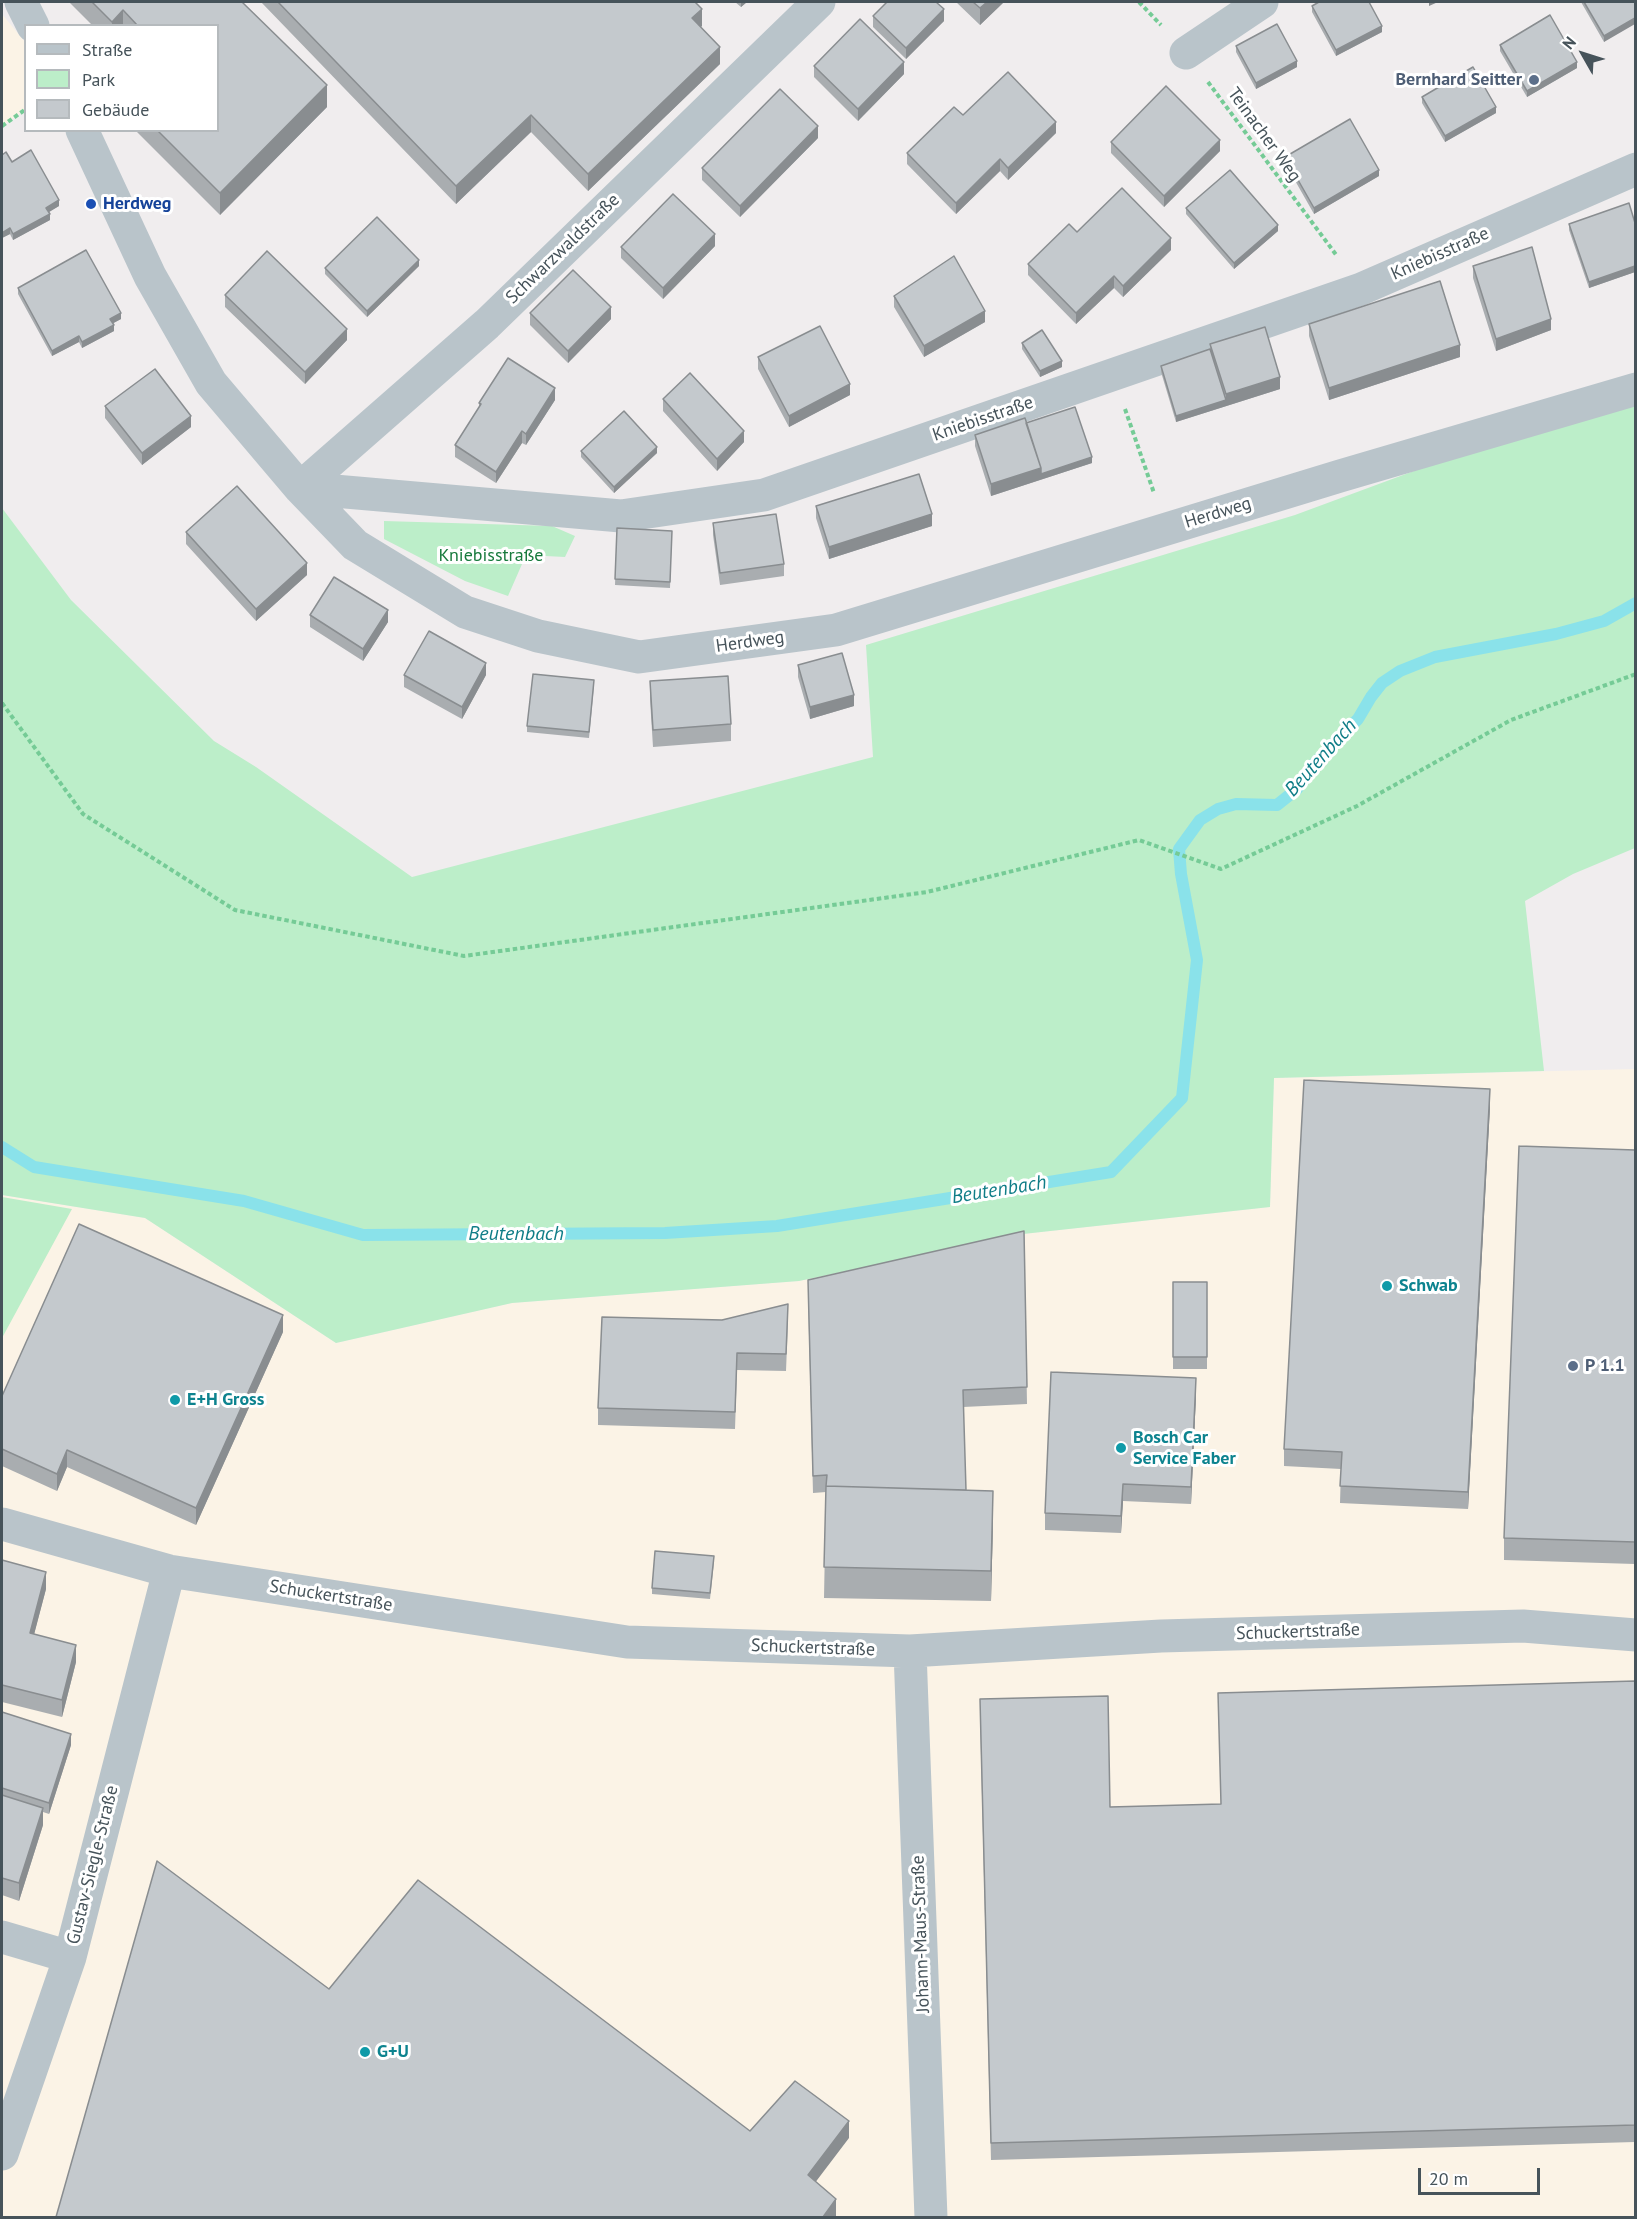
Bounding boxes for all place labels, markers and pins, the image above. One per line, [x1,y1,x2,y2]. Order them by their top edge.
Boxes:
place label: Bernhard Seitter [1395,69,1522,91]
marker: Bernhard Seitter [1527,73,1541,87]
place label: Herdweg [103,193,171,215]
marker: Herdweg [84,197,98,211]
place label: Schwab [1399,1275,1458,1297]
marker: Schwab [1380,1279,1394,1293]
place label: P 1.1 [1585,1355,1625,1377]
marker: P 1.1 [1566,1359,1580,1373]
place label: E+H Gross [187,1389,264,1411]
marker: E+H Gross [168,1393,182,1407]
place label: Bosch Car Service Faber [1133,1427,1236,1470]
marker: Bosch Car Service Faber [1114,1441,1128,1455]
place label: G+U [377,2041,409,2063]
marker: G+U [358,2045,372,2059]

